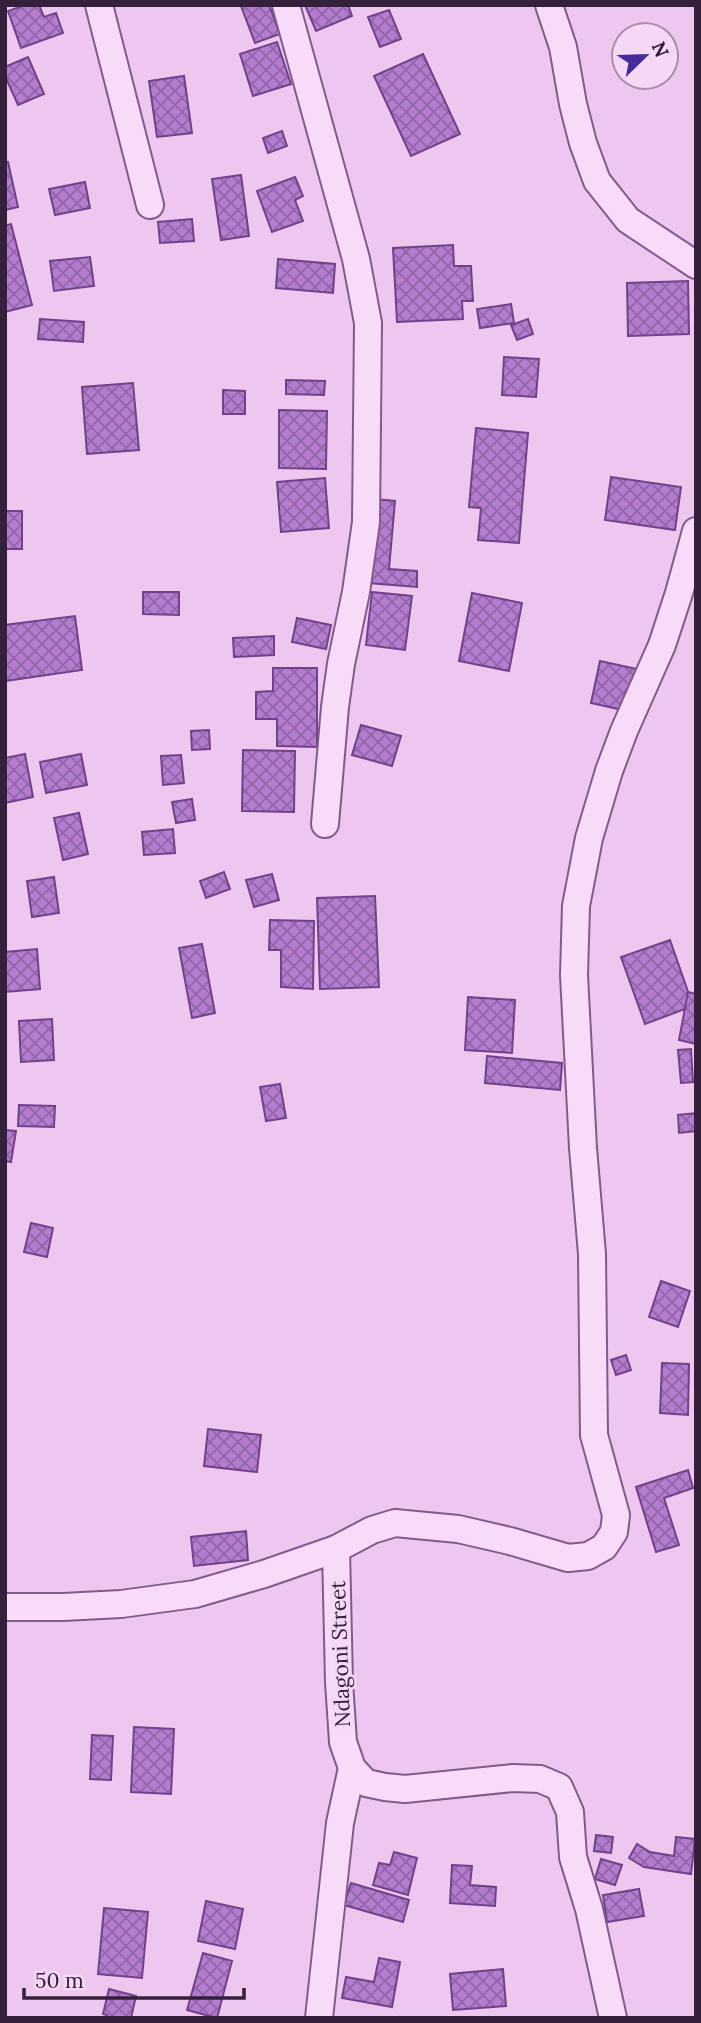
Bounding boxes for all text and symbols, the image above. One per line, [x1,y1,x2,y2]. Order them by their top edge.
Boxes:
north arrow [610,21,680,91]
text: N [647,38,675,61]
street label: Ndagoni Street [324,1579,356,1728]
scale bar [24,1956,245,2000]
text: 50 m [35,1967,84,1994]

